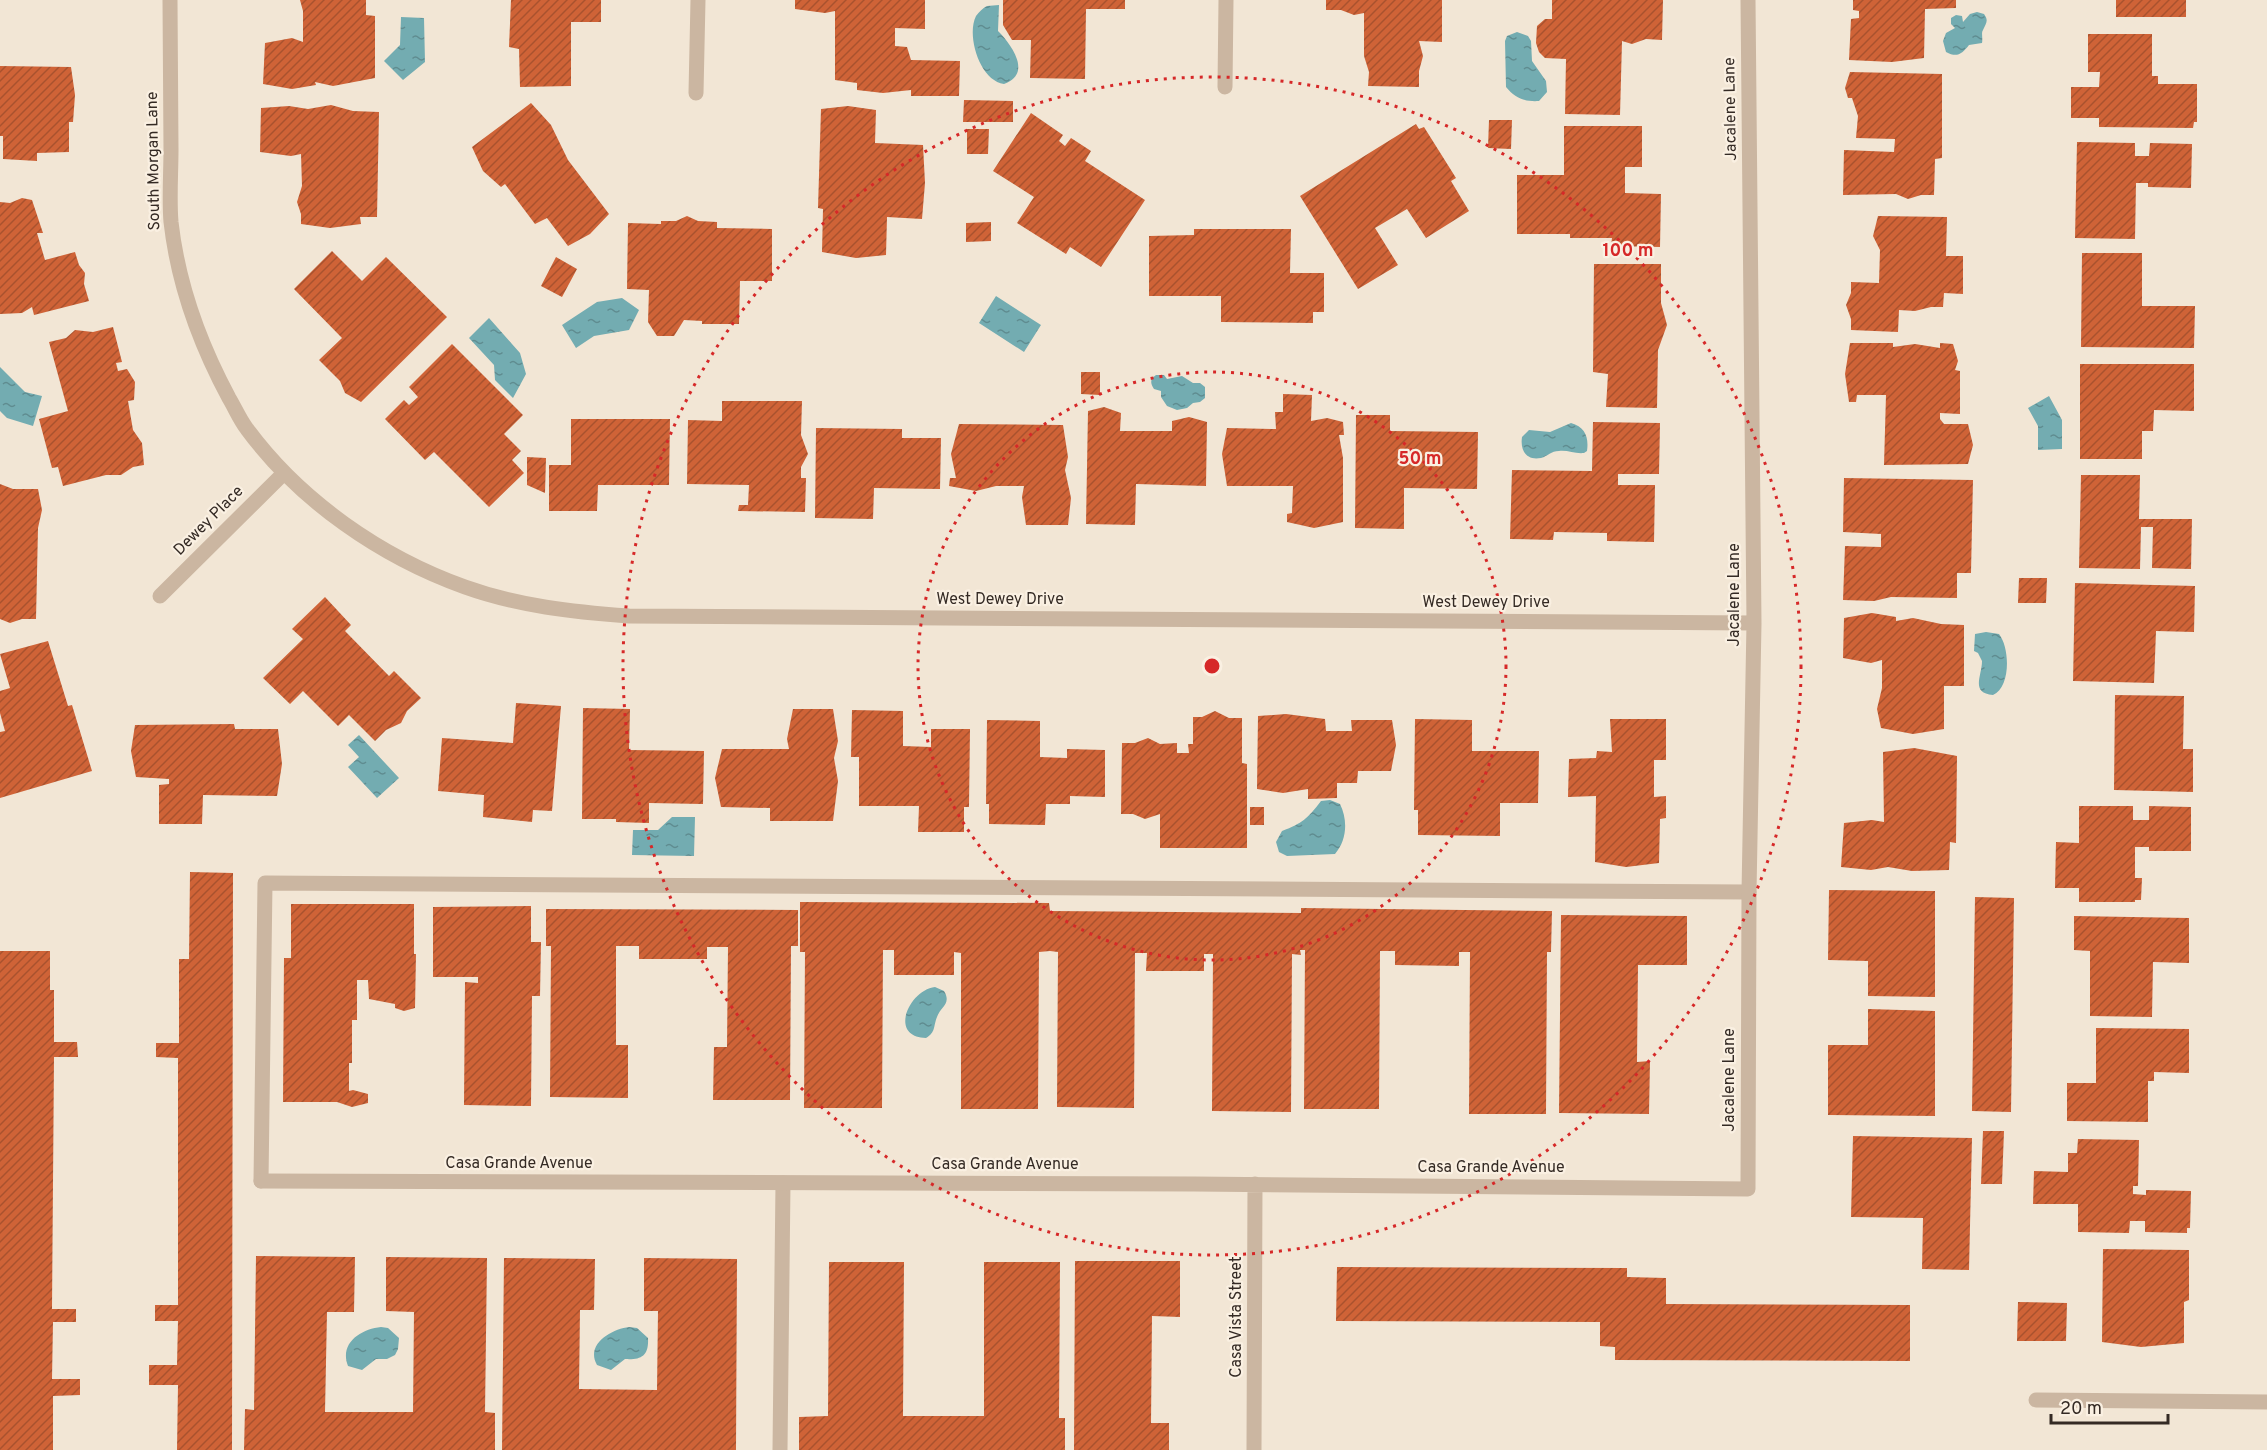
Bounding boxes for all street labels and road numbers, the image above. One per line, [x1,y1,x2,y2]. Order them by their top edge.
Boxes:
street label: Jacalene Lane [1720,57,1742,161]
street label: South Morgan Lane [143,91,165,231]
street label: Dewey Place [170,482,248,560]
street label: Jacalene Lane [1725,543,1745,647]
street label: West Dewey Drive [936,590,1064,610]
street label: West Dewey Drive [1422,593,1550,613]
street label: Jacalene Lane [1720,1028,1740,1132]
street label: Casa Grande Avenue [445,1154,593,1174]
street label: Casa Grande Avenue [931,1155,1079,1175]
street label: Casa Grande Avenue [1417,1158,1565,1178]
street label: Casa Vista Street [1227,1256,1247,1378]

